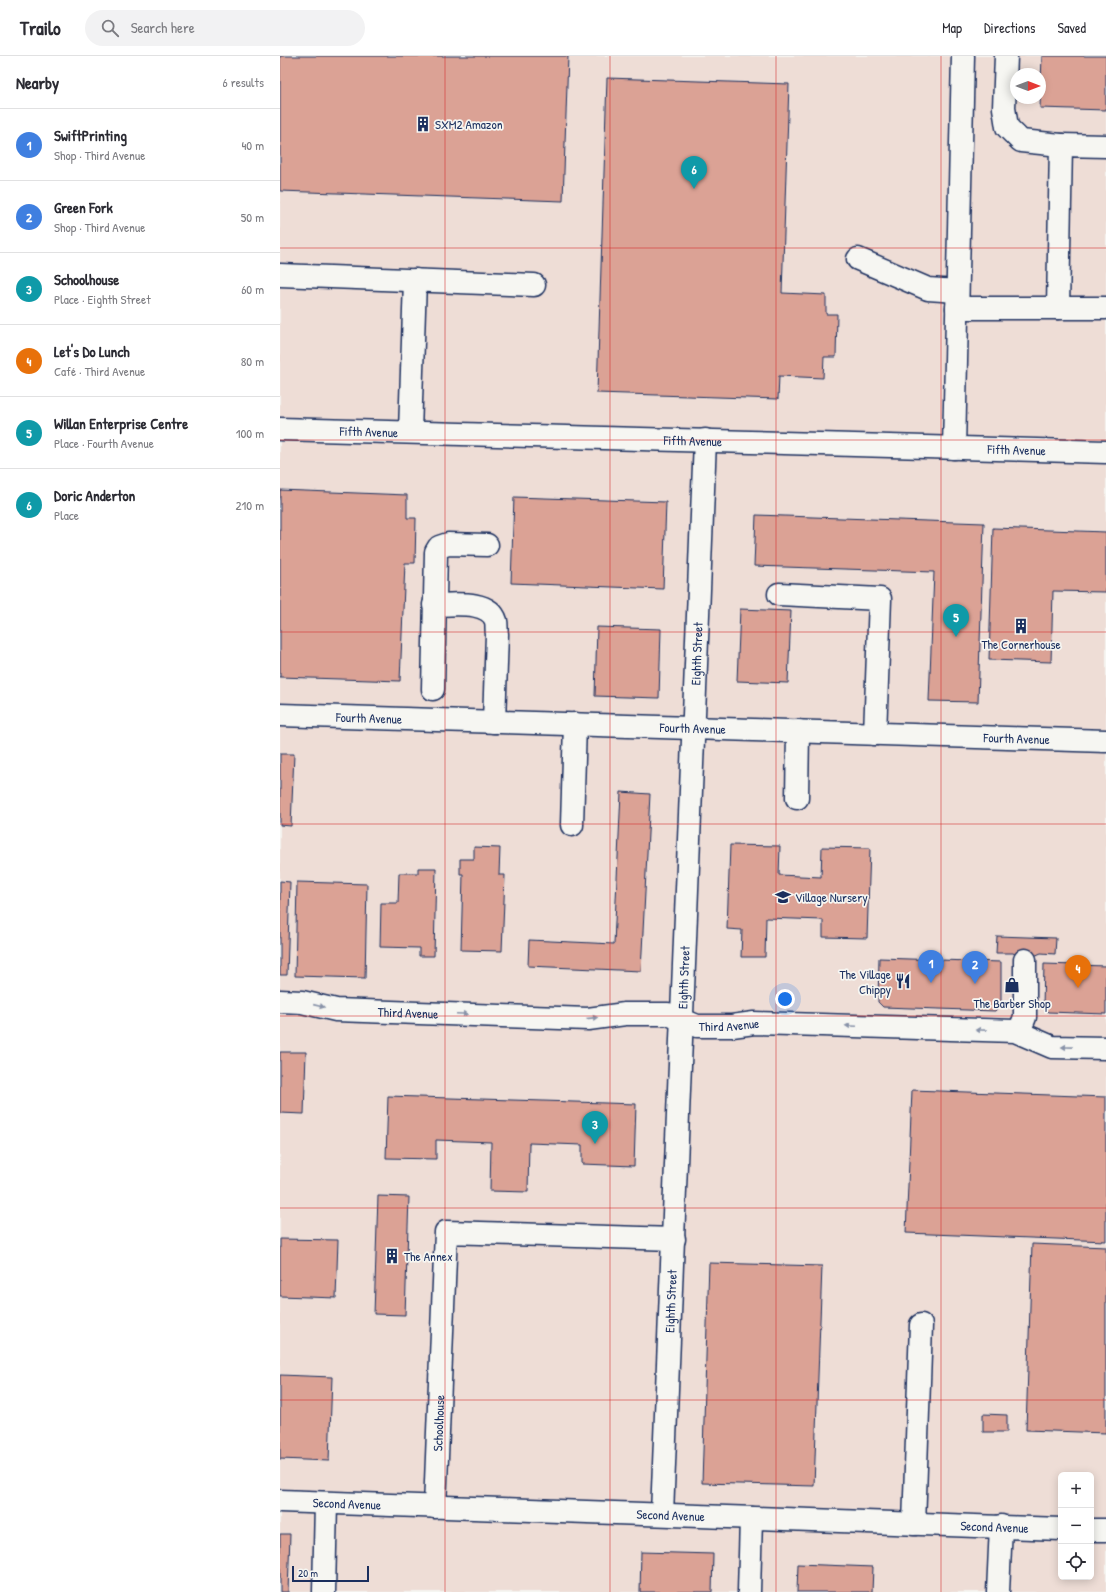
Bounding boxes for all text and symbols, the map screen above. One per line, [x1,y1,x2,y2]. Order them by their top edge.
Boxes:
search box [85,10,365,46]
text: Trailo [20,15,61,41]
icon: search [99,17,121,39]
text: Search here [131,17,195,38]
text: Map [942,18,962,37]
text: Directions [984,18,1035,37]
text: Saved [1057,18,1086,37]
north arrow [1010,68,1046,104]
text: Nearby [16,71,59,94]
text: 6 results [223,73,264,91]
building icon: SXM2 Amazon [414,115,432,133]
place label: SXM2 Amazon [435,115,503,133]
text: SwiftPrinting [54,125,127,146]
text: 1 [27,136,31,154]
text: 40 m [241,136,264,154]
text: Shop · Third Avenue [54,146,145,164]
pin: 6 [681,156,707,189]
text: Green Fork [54,197,113,218]
text: 2 [26,208,32,226]
text: 50 m [241,208,264,226]
text: Shop · Third Avenue [54,218,145,236]
text: Schoolhouse [54,269,119,290]
text: 3 [26,280,32,298]
text: 60 m [241,280,264,298]
text: Place · Eighth Street [54,290,151,308]
text: Let's Do Lunch [54,341,130,362]
text: 4 [27,352,31,370]
text: 80 m [241,352,264,370]
text: Café · Third Avenue [54,362,145,380]
text: Willan Enterprise Centre [54,413,188,434]
street label: Fifth Avenue [339,422,398,441]
text: 5 [26,424,32,442]
text: 100 m [236,424,264,442]
street label: Fifth Avenue [662,431,722,450]
text: Place · Fourth Avenue [54,434,154,452]
street label: Fifth Avenue [986,440,1046,459]
text: Doric Anderton [54,485,135,506]
text: 6 [26,496,32,514]
text: 210 m [236,496,264,514]
text: Place [54,506,79,524]
pin: 5 [943,604,969,637]
building icon: The Cornerhouse [1012,617,1030,635]
street label: Eighth Street [686,621,707,686]
place label: The Cornerhouse [981,635,1061,653]
street label: Fourth Avenue [335,708,402,728]
street label: Fourth Avenue [658,718,726,738]
street label: Fourth Avenue [982,728,1050,748]
school or university icon: Village Nursery [774,888,792,906]
place label: Village Nursery [795,888,868,906]
street label: Eighth Street [673,945,694,1009]
pin: 1 [918,950,944,983]
pin: 2 [962,951,988,984]
pin: 4 [1065,955,1091,988]
place label: The Village Chippy [839,965,891,998]
restaurant icon: The Village Chippy [894,972,912,990]
shop icon: The Barber Shop [1003,976,1021,994]
your location [775,989,795,1009]
place label: The Barber Shop [973,994,1051,1012]
street label: Third Avenue [377,1002,439,1023]
one-way arrow [312,1003,325,1009]
one-way arrow [456,1011,469,1017]
street label: Third Avenue [699,1014,760,1035]
one-way arrow [586,1015,598,1021]
one-way arrow [845,1023,857,1030]
one-way arrow [974,1027,987,1033]
one-way arrow [1060,1044,1073,1050]
pin: 3 [582,1111,608,1144]
building icon: The Annex [383,1247,401,1265]
place label: The Annex [404,1247,453,1265]
street label: Eighth Street [660,1269,681,1333]
street label: Schoolhouse [428,1394,448,1452]
map controls [1058,1472,1094,1580]
button: + [1058,1472,1094,1508]
street label: Second Avenue [312,1493,381,1514]
street label: Second Avenue [636,1505,705,1525]
button: − [1058,1508,1094,1544]
street label: Second Avenue [960,1516,1029,1537]
button: locate [1058,1544,1094,1580]
scale bar [292,1564,369,1583]
text: 20 m [298,1566,318,1580]

